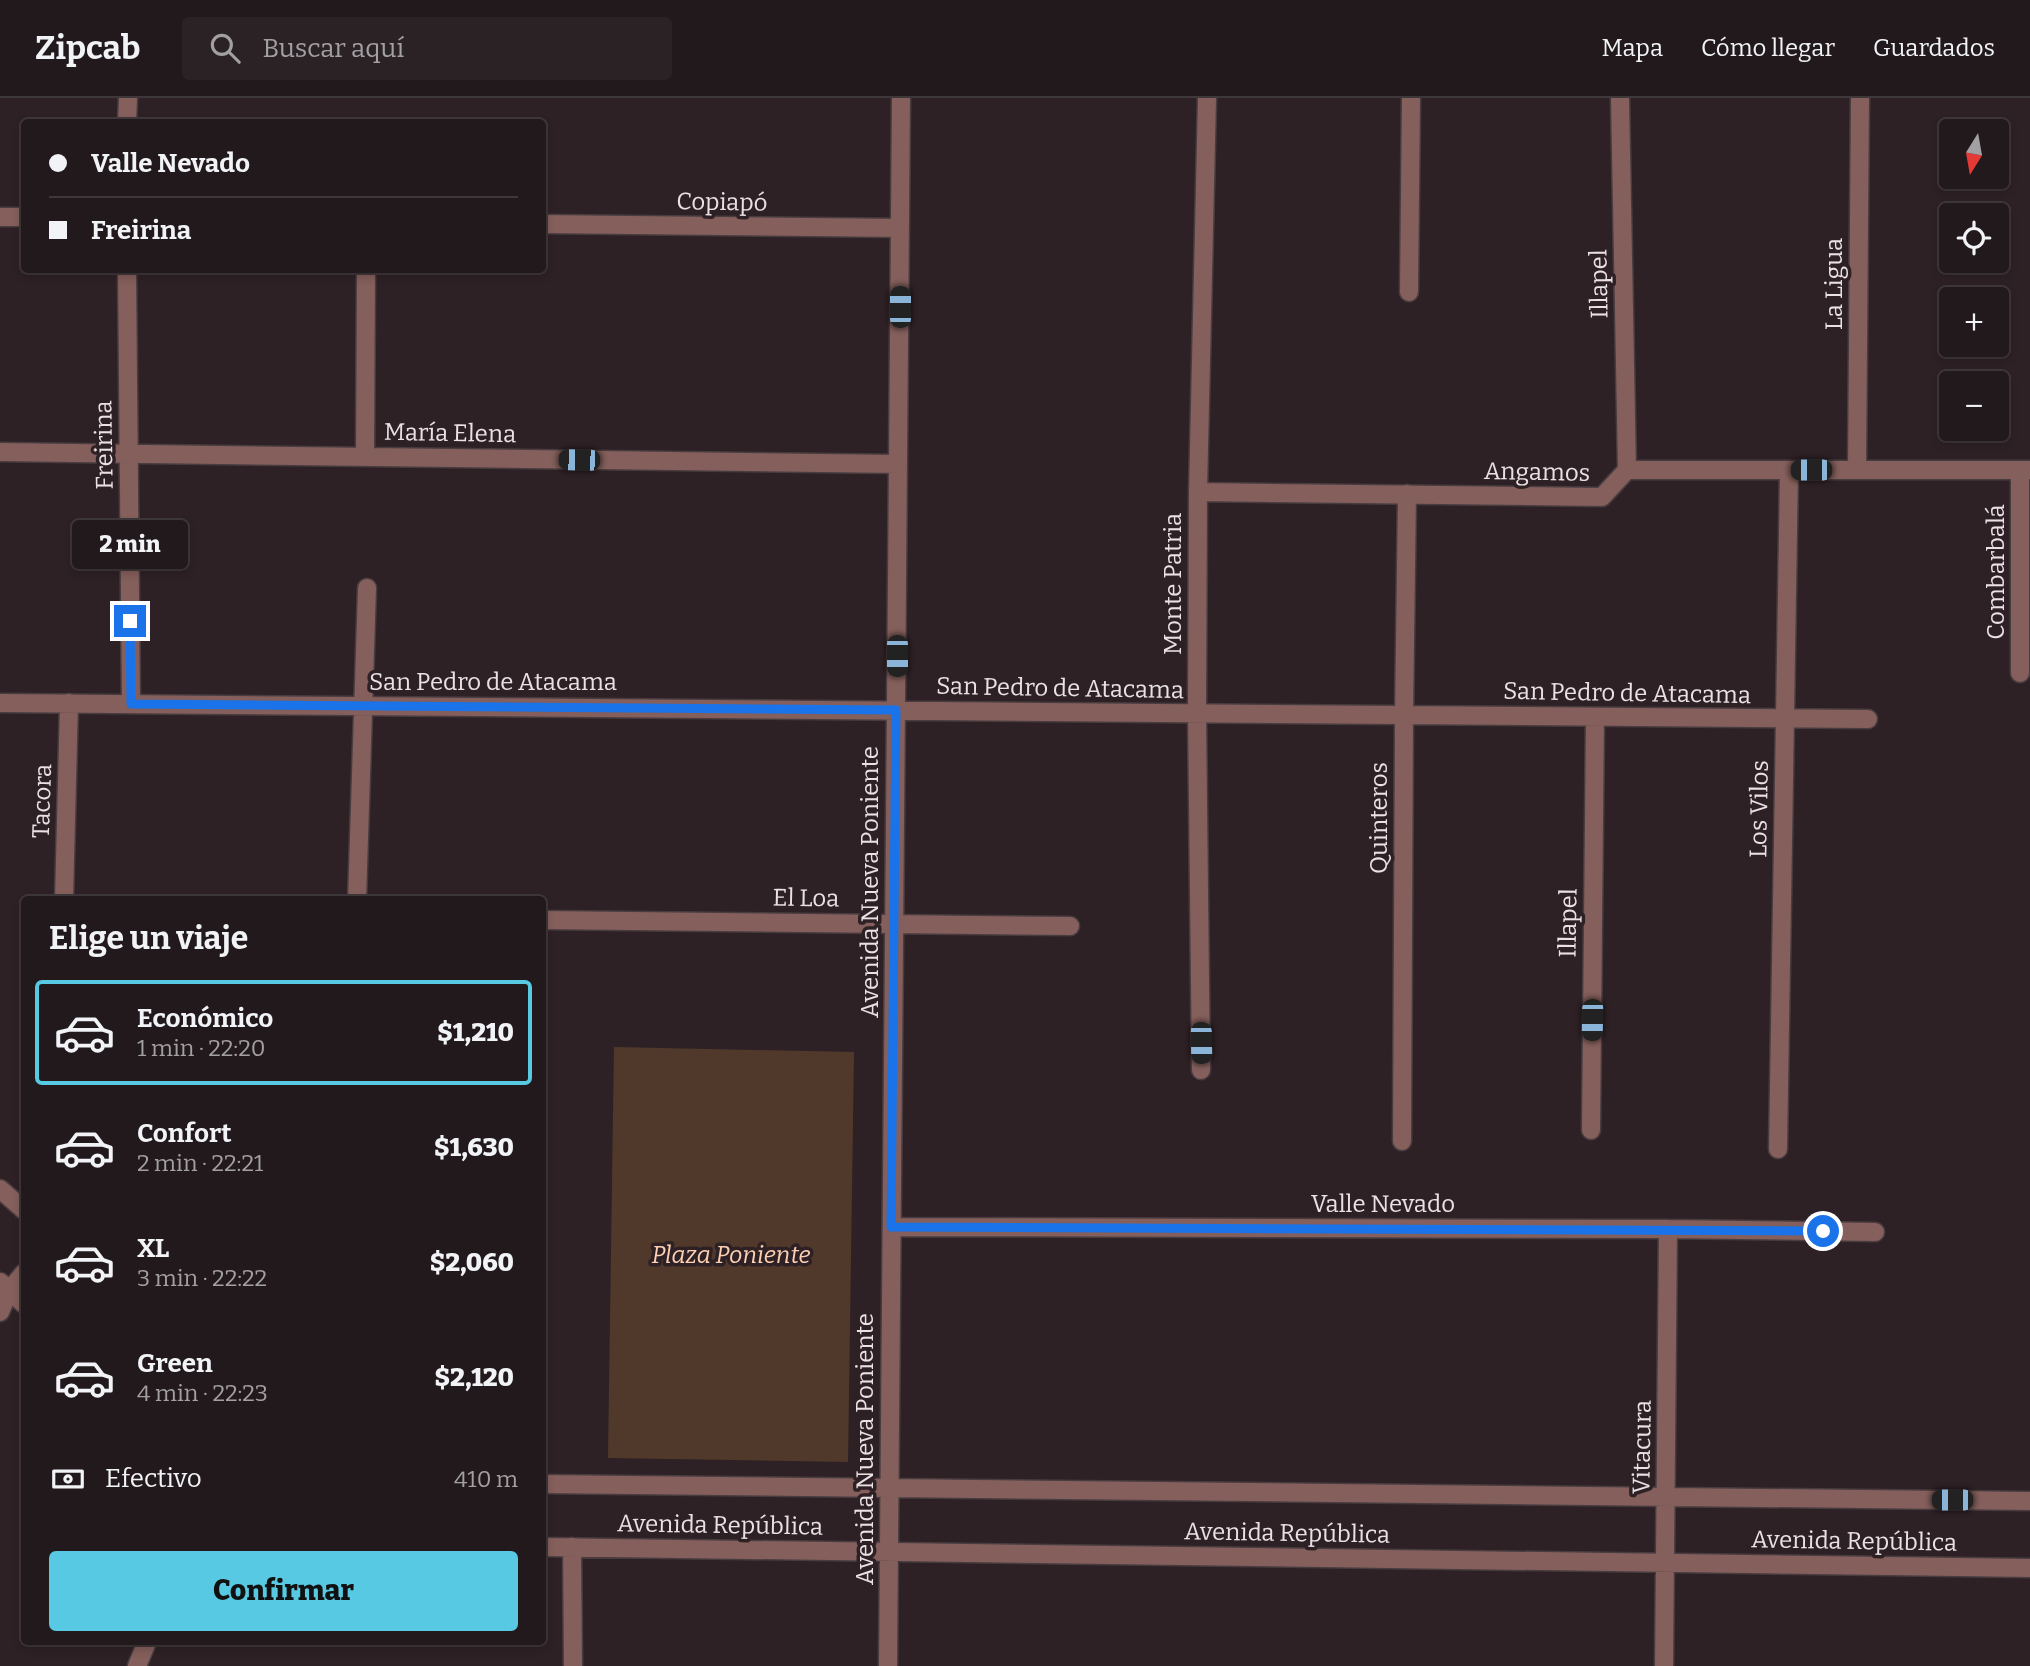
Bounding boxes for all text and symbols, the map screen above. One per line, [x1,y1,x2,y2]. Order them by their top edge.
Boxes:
search box [182,17,672,80]
text: Zipcab [35,28,140,68]
icon: search [206,29,244,67]
text: Buscar aquí [262,33,404,64]
text: Mapa [1602,34,1663,62]
text: Cómo llegar [1701,34,1835,62]
text: Guardados [1873,34,1995,62]
north arrow [1939,119,2009,189]
map controls [1939,119,2009,441]
text: Valle Nevado [91,148,250,179]
street label: Copiapó [676,187,768,217]
button: locate [1939,203,2009,273]
text: Freirina [91,215,191,246]
street label: La Ligua [1820,238,1848,330]
street label: Illapel [1584,249,1614,319]
car [890,286,911,328]
button: + [1939,287,2009,357]
button: − [1939,371,2009,441]
street label: Freirina [89,400,119,490]
street label: María Elena [384,418,516,448]
car [558,449,601,471]
street label: Angamos [1484,457,1590,487]
car [1791,460,1833,481]
street label: Combarbalá [1982,504,2010,640]
street label: Monte Patria [1159,513,1187,655]
callout: 2 min [72,519,188,568]
text: 2 min [99,530,161,558]
route end [114,605,146,637]
car [887,635,908,677]
street label: San Pedro de Atacama [369,668,617,696]
street label: San Pedro de Atacama [936,672,1184,704]
street label: San Pedro de Atacama [1503,677,1751,709]
street label: Avenida Nueva Poniente [856,746,884,1018]
street label: Los Vilos [1744,760,1774,858]
street label: Quinteros [1365,762,1393,874]
street label: Tacora [27,763,57,839]
street label: El Loa [773,883,839,913]
street label: Illapel [1553,888,1583,958]
text: Elige un viaje [49,919,248,957]
car [1582,999,1603,1041]
icon: car [53,1001,116,1064]
text: Económico [137,1003,273,1034]
text: $1,210 [437,1017,514,1048]
car [1191,1022,1212,1064]
text: 1 min · 22:20 [137,1034,265,1062]
icon: car [53,1116,116,1179]
text: Confort [137,1118,232,1149]
text: $1,630 [434,1132,514,1163]
text: 2 min · 22:21 [137,1149,263,1177]
street label: Valle Nevado [1311,1190,1455,1218]
route start [1807,1215,1839,1247]
icon: car [53,1231,116,1294]
text: XL [137,1233,169,1264]
park label: Plaza Poniente [651,1241,811,1269]
text: $2,060 [430,1247,514,1278]
text: 3 min · 22:22 [137,1264,267,1292]
street label: Avenida Nueva Poniente [851,1313,879,1585]
icon: car [53,1346,116,1409]
text: Green [137,1348,213,1379]
text: $2,120 [435,1362,514,1393]
text: 4 min · 22:23 [137,1379,268,1407]
street label: Vitacura [1627,1400,1657,1494]
icon: cash [49,1460,87,1498]
text: Efectivo [105,1463,202,1494]
text: 410 m [454,1465,518,1493]
car [1932,1490,1974,1511]
street label: Avenida República [617,1509,823,1541]
street label: Avenida República [1184,1517,1390,1549]
street label: Avenida República [1751,1525,1957,1557]
button: Confirmar [49,1551,518,1631]

